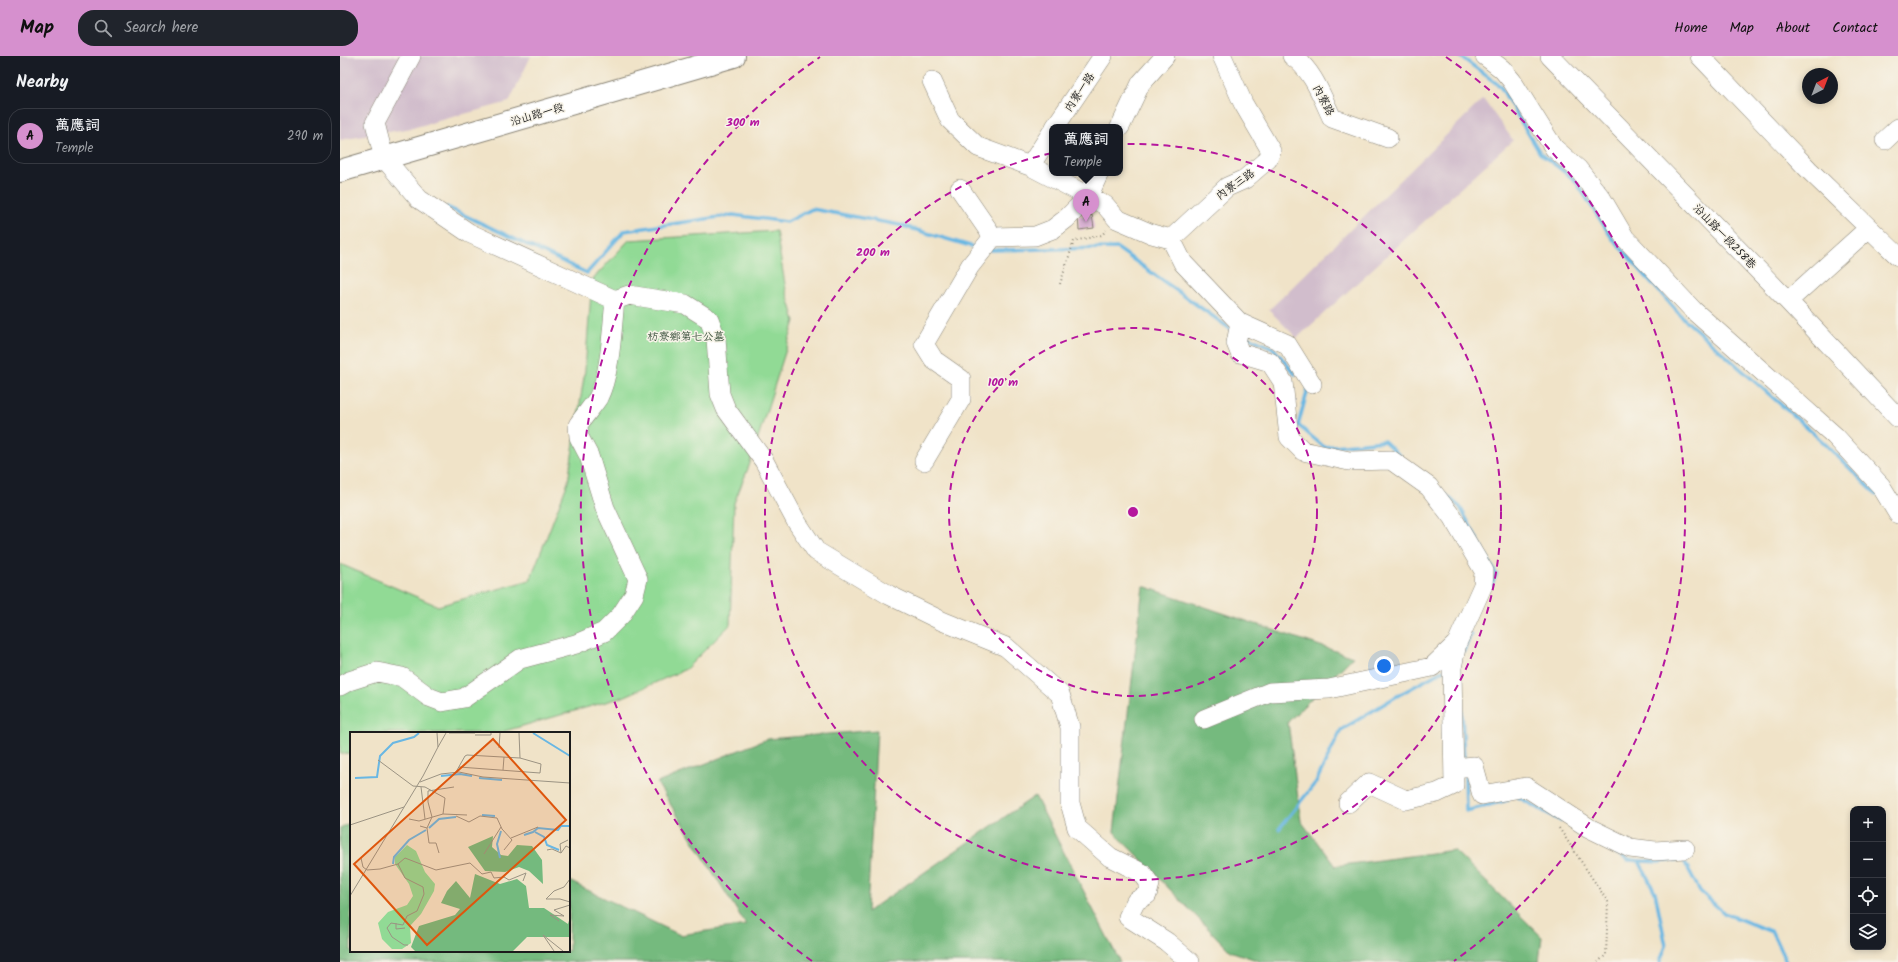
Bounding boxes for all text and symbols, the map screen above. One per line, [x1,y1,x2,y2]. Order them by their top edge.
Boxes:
search box [78,10,358,46]
text: Map [20,13,54,43]
text: Search here [124,16,198,40]
icon: search [92,17,114,39]
text: Home [1674,17,1708,39]
text: Map [1730,17,1754,39]
text: About [1776,17,1810,39]
text: Contact [1832,17,1878,39]
north arrow [1802,68,1838,104]
text: Nearby [16,69,68,96]
street label: 內寮一路 [1060,69,1100,116]
street label: 內寮路 [1307,82,1339,119]
street label: 沿山路一段 [508,99,566,131]
text: 300 m [725,113,760,132]
text: 萬應詞 [55,114,100,138]
popup [1049,124,1123,176]
text: A [26,126,34,147]
text: 290 m [287,126,323,147]
text: 萬應詞 [1063,128,1109,152]
text: Temple [55,138,93,159]
text: Temple [1063,152,1102,173]
street label: 內寮三路 [1212,165,1259,205]
pin: A [1073,189,1099,222]
street label: 沿山路一段258巷 [1688,200,1760,273]
text: 200 m [856,243,890,262]
park label: 枋寮鄉第七公墓 [648,328,725,346]
text: 100 m [988,373,1018,392]
centre of rings [1126,505,1140,519]
your location [1374,656,1394,676]
inset map [350,732,570,952]
map controls [1850,806,1886,950]
button: + [1850,806,1886,842]
button: − [1850,842,1886,878]
button: locate [1850,878,1886,914]
button: layers [1850,914,1886,950]

